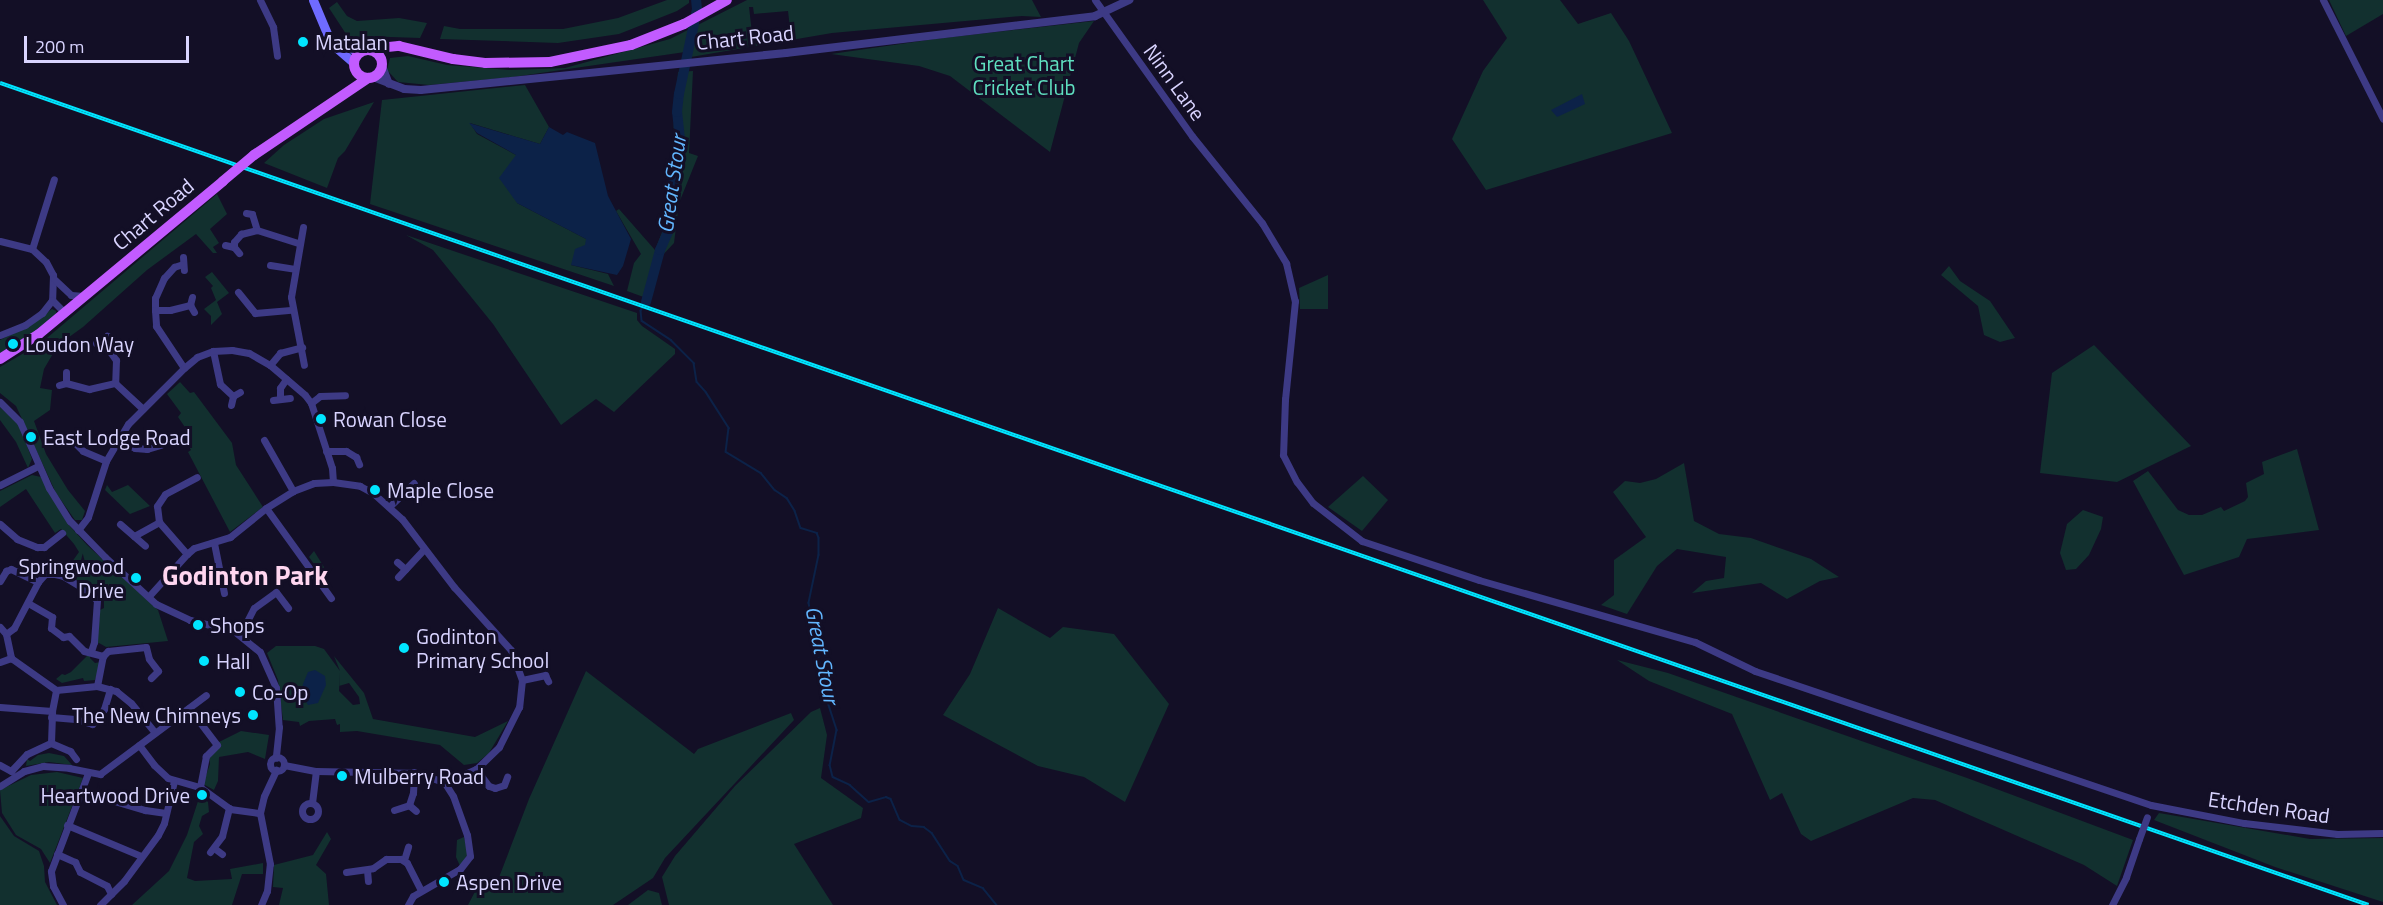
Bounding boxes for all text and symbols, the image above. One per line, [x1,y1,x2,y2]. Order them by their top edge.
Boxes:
street label: Chart Road [695,19,795,55]
scale bar [27,24,192,62]
place label: Matalan [315,29,388,55]
text: 200 m [35,33,84,60]
marker: Matalan [296,35,310,49]
street label: Ninn Lane [1139,39,1211,125]
park label: Great Chart Cricket Club [972,50,1076,100]
water label: Great Stour [652,133,692,235]
street label: Chart Road [107,173,199,255]
place label: Loudon Way [25,331,134,357]
marker: Loudon Way [6,337,20,351]
place label: Rowan Close [333,406,447,432]
marker: Rowan Close [314,412,328,426]
place label: East Lodge Road [43,424,191,450]
marker: East Lodge Road [24,430,38,444]
place label: Maple Close [387,477,494,503]
marker: Maple Close [368,483,382,497]
place label: Springwood Drive [18,553,124,603]
district label: Godinton Park [162,559,328,591]
marker: Springwood Drive [129,571,143,585]
water label: Great Stour [800,604,844,706]
place label: Shops [210,612,265,638]
marker: Shops [191,618,205,632]
place label: Godinton Primary School [416,623,549,673]
marker: Godinton Primary School [397,641,411,655]
place label: Hall [216,648,250,674]
marker: Hall [197,654,211,668]
place label: Co-Op [252,679,308,705]
marker: Co-Op [233,685,247,699]
place label: The New Chimneys [72,702,241,728]
marker: The New Chimneys [246,708,260,722]
place label: Mulberry Road [354,763,484,789]
marker: Mulberry Road [335,769,349,783]
place label: Heartwood Drive [40,782,190,808]
street label: Etchden Road [2207,786,2331,828]
marker: Heartwood Drive [195,788,209,802]
place label: Aspen Drive [456,869,562,895]
marker: Aspen Drive [437,875,451,889]

